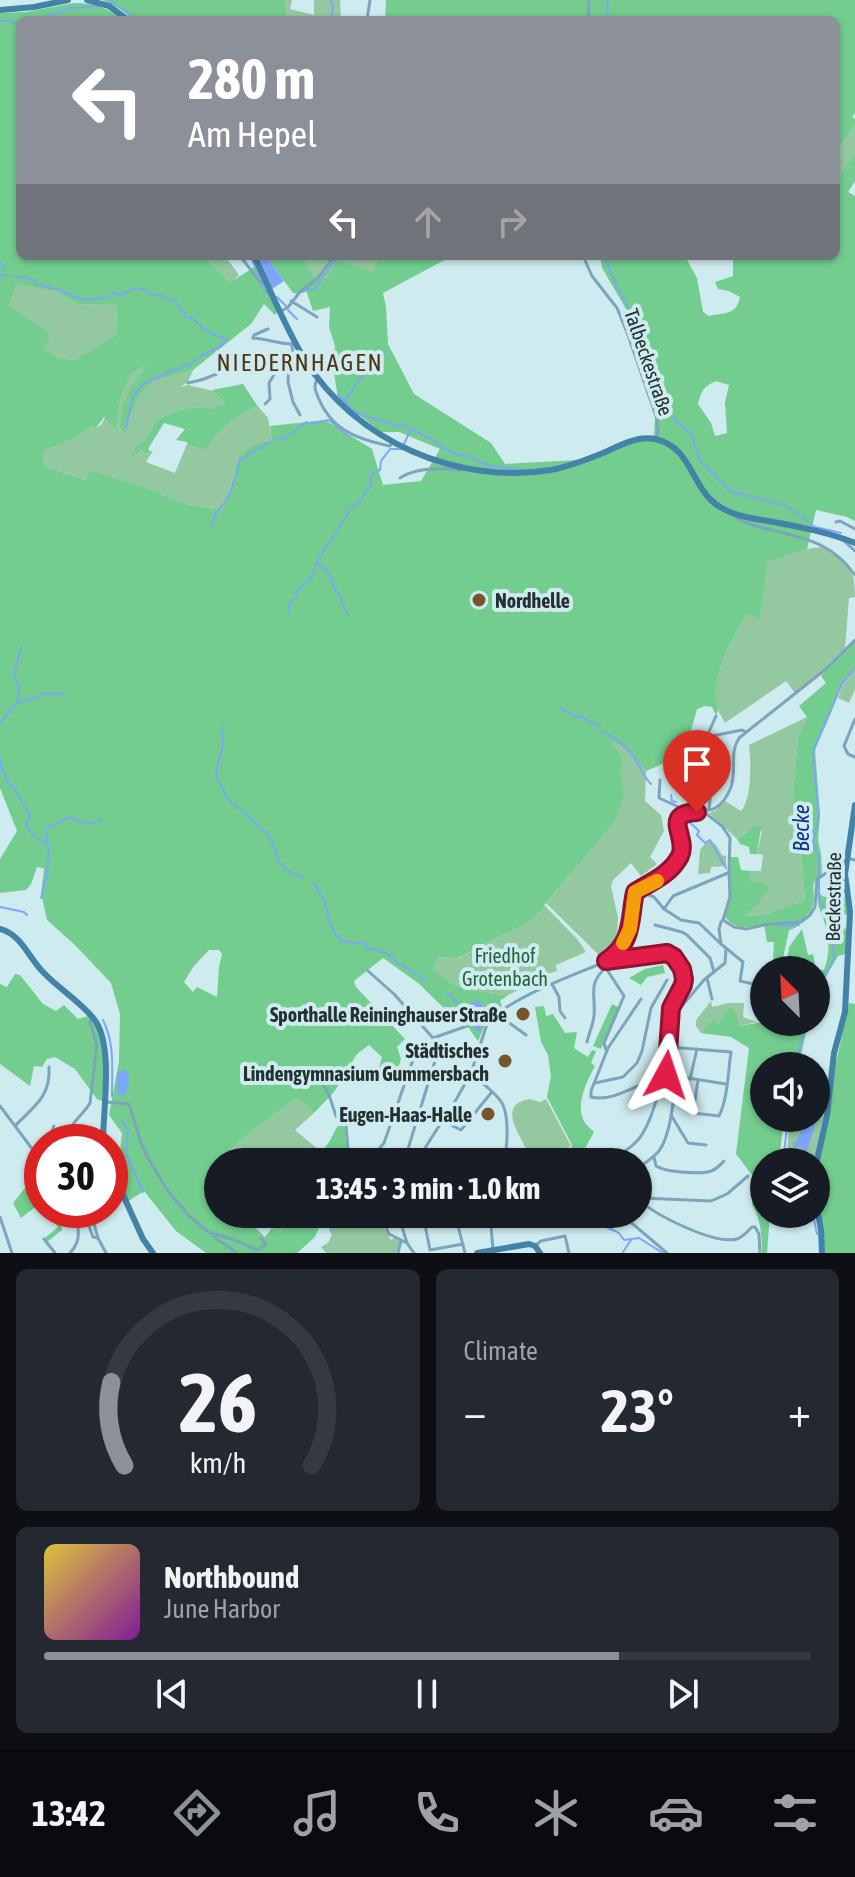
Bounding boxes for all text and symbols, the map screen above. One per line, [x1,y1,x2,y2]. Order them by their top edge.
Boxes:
text: 280 m [188,47,315,111]
icon: left [56,48,160,152]
text: Am Hepel [188,113,317,155]
icon: left [322,200,366,244]
icon: ahead [406,200,450,244]
icon: right [490,200,534,244]
street label: Talbeckestraße [620,306,678,418]
district label: NIEDERNHAGEN [216,349,384,376]
place label: Nordhelle [495,589,570,612]
marker: Nordhelle [470,591,488,609]
pin [663,730,731,812]
icon: arrive [675,742,719,786]
water label: Becke [788,804,814,852]
street label: Beckestraße [821,852,845,942]
park label: Friedhof Grotenbach [462,944,548,990]
north arrow [750,956,830,1036]
map controls [750,956,830,1228]
place label: Sporthalle Reininghauser Straße [270,1003,507,1026]
marker: Sporthalle Reininghauser Straße [514,1005,532,1023]
position arrow [624,1033,708,1117]
place label: Städtisches Lindengymnasium Gummersbach [243,1039,489,1085]
marker: Städtisches Lindengymnasium Gummersbach [496,1052,514,1070]
button: sound [750,1052,830,1132]
place label: Eugen-Haas-Halle [339,1103,472,1126]
marker: Eugen-Haas-Halle [479,1105,497,1123]
speed limit sign: 30 [24,1124,128,1228]
button: layers [750,1148,830,1228]
text: 13:45 · 3 min · 1.0 km [316,1171,540,1205]
text: Climate [464,1336,538,1366]
text: 26 [179,1354,257,1450]
text: 23° [601,1376,674,1445]
text: − [464,1386,486,1436]
text: + [788,1386,811,1436]
text: km/h [189,1446,246,1479]
text: Northbound [164,1560,299,1594]
text: June Harbor [164,1594,280,1624]
icon: previous [150,1672,194,1716]
icon: pause [405,1672,449,1716]
icon: next [661,1672,705,1716]
icon: directions [169,1785,225,1841]
icon: music [289,1785,345,1841]
icon: phone [409,1785,465,1841]
icon: climate [528,1785,584,1841]
icon: car [648,1785,704,1841]
icon: filters [767,1785,823,1841]
text: 13:42 [32,1792,106,1834]

